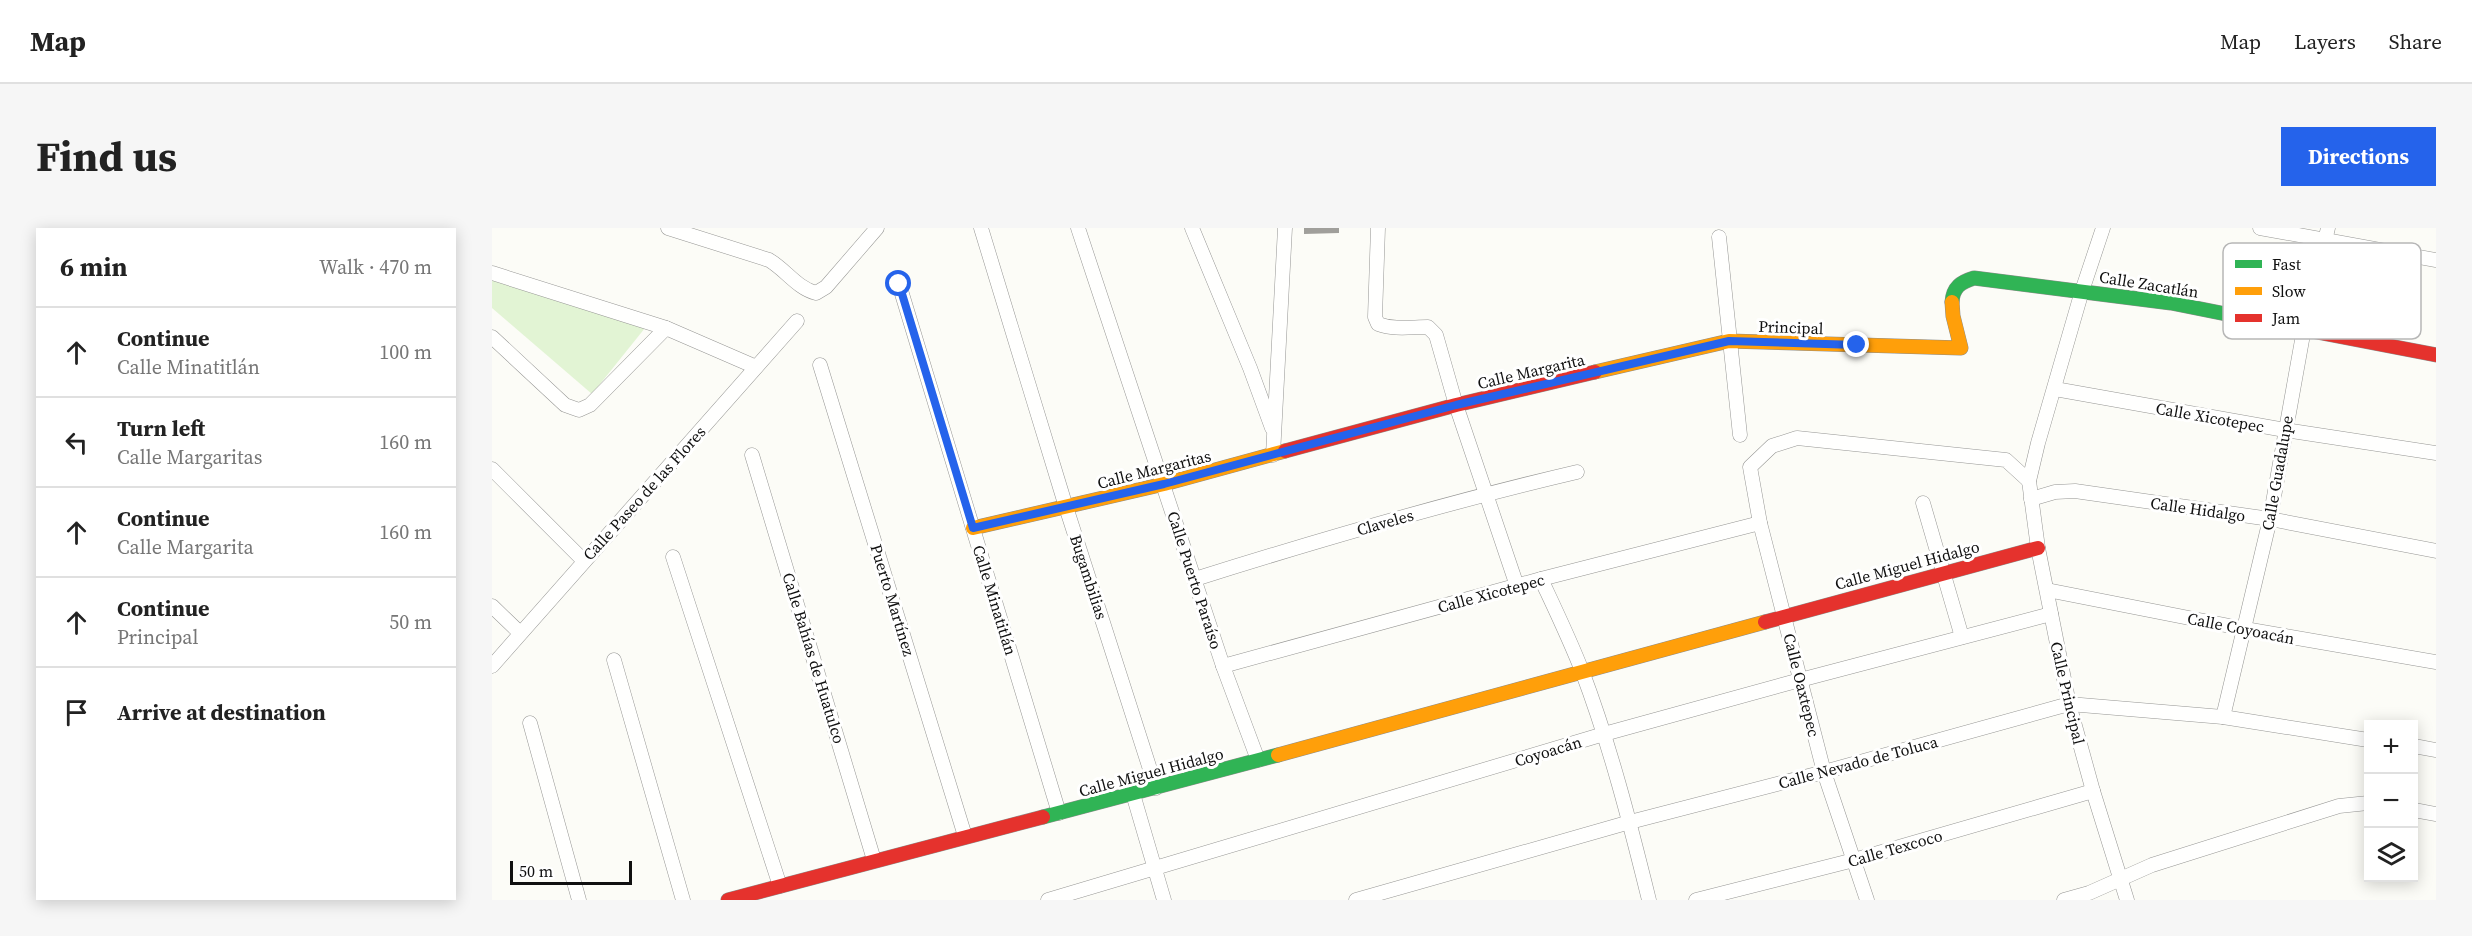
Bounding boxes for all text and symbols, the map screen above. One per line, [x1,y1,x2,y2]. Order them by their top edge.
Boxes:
text: Map [30,22,86,60]
text: Map [2220,27,2261,56]
text: Layers [2294,27,2356,56]
text: Share [2389,27,2442,56]
text: Find us [36,127,177,185]
button: Directions [2281,127,2436,186]
legend [2223,243,2421,339]
text: 6 min [60,249,127,285]
text: Walk · 470 m [319,253,432,281]
text: Fast [2272,253,2302,275]
street label: Calle Zacatlán [2098,265,2200,303]
route start [885,270,911,296]
text: Slow [2272,280,2307,302]
text: Jam [2271,307,2300,329]
street label: Principal [1758,315,1824,339]
text: Continue [117,323,210,353]
route end [1843,331,1869,357]
icon: ahead [60,336,93,369]
text: 100 m [379,338,432,366]
street label: Calle Margarita [1475,348,1588,394]
text: Calle Minatitlán [117,353,260,381]
street label: Calle Xicotepec [2154,397,2266,437]
text: Turn left [117,413,205,443]
street label: Calle Guadalupe [2256,414,2298,532]
street label: Calle Paseo de las Flores [578,421,710,565]
icon: left [60,426,93,459]
text: 160 m [379,428,432,456]
text: Calle Margaritas [117,443,262,471]
street label: Calle Margaritas [1095,444,1213,494]
street label: Calle Hidalgo [2149,491,2247,527]
text: Continue [117,503,210,533]
street label: Claveles [1354,503,1416,541]
street label: Calle Puerto Paraíso [1162,508,1228,652]
icon: ahead [60,516,93,549]
text: 160 m [379,518,432,546]
street label: Bugambilias [1065,532,1113,622]
text: Calle Margarita [117,533,254,561]
street label: Calle Miguel Hidalgo [1832,535,1982,595]
street label: Puerto Martínez [866,541,920,659]
street label: Calle Minatitlán [968,542,1022,658]
street label: Calle Xicotepec [1435,568,1547,618]
street label: Calle Bahías de Huatulco [778,570,851,746]
text: Continue [117,593,210,623]
icon: ahead [60,606,93,639]
street label: Calle Coyoacán [2186,607,2297,649]
text: 50 m [389,608,432,636]
text: Principal [117,623,198,651]
street label: Calle Oaxtepec [1778,631,1826,739]
street label: Calle Principal [2045,639,2091,747]
icon: arrive [60,696,93,729]
text: Arrive at destination [117,697,326,727]
map controls [2364,720,2418,882]
button: + [2364,720,2418,774]
street label: Coyoacán [1512,730,1585,772]
street label: Calle Nevado de Toluca [1776,730,1941,794]
street label: Calle Miguel Hidalgo [1076,742,1226,802]
button: − [2364,774,2418,828]
street label: Calle Texcoco [1845,824,1945,872]
button: layers [2364,828,2418,882]
scale bar [510,858,632,886]
text: 50 m [519,860,553,882]

